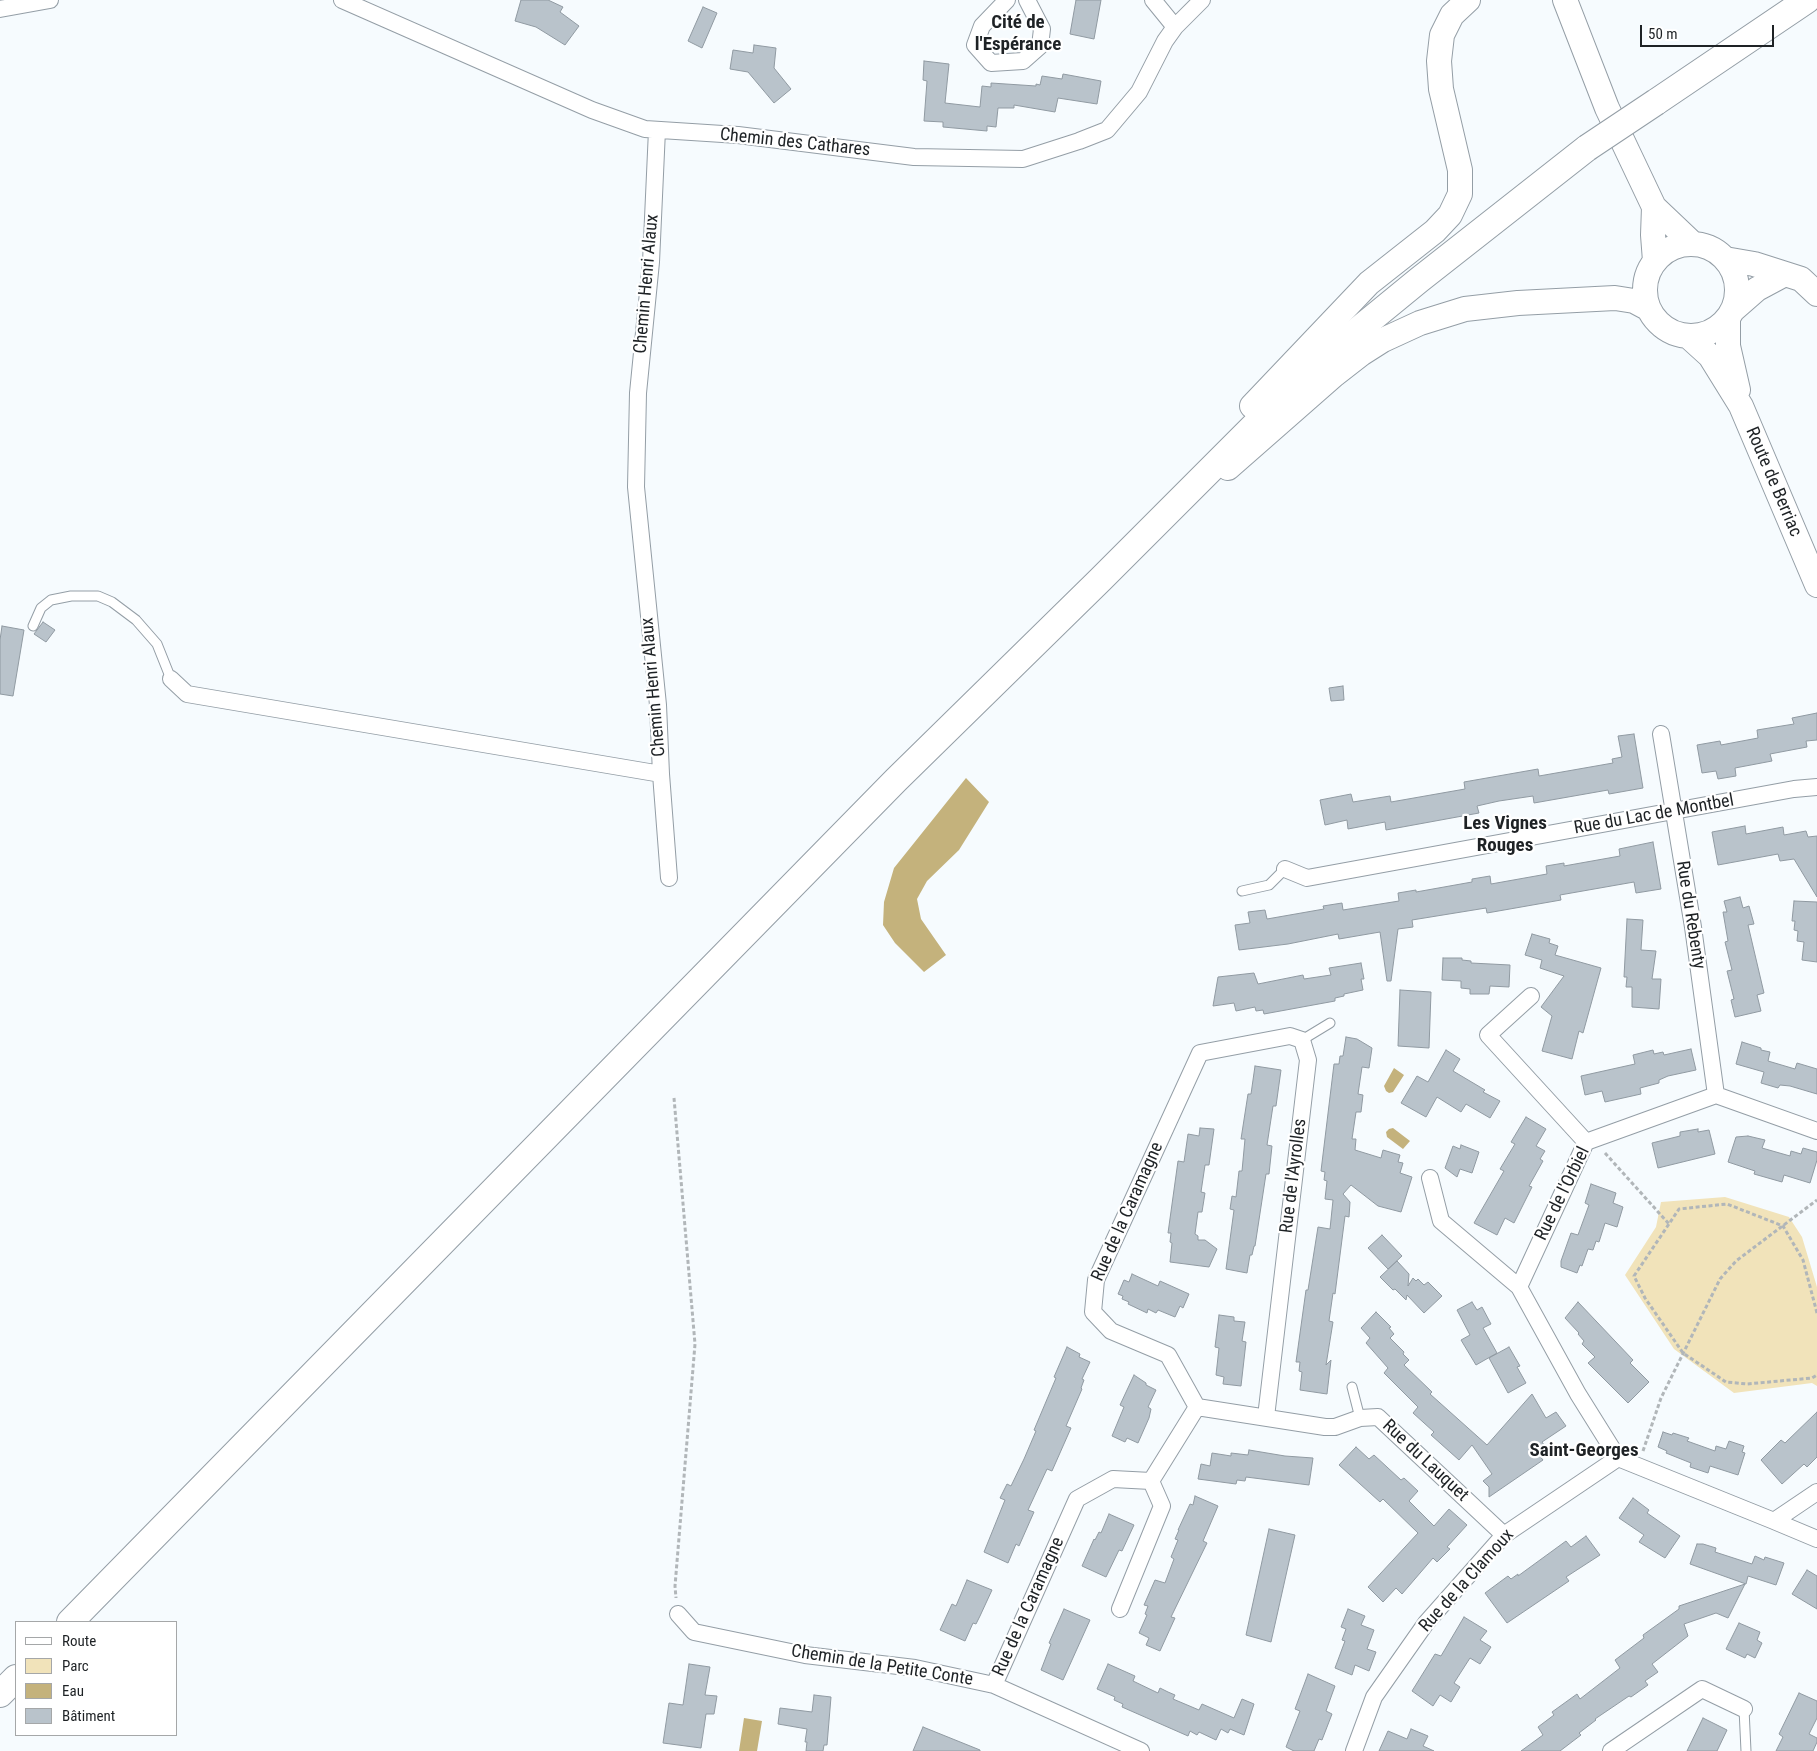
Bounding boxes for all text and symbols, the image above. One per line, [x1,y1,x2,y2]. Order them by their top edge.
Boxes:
district label: Cité de l'Espérance [975,12,1061,56]
scale bar [1642,15,1776,47]
text: 50 m [1648,25,1678,43]
street label: Chemin des Cathares [719,124,871,162]
street label: Chemin Henri Alaux [630,213,664,355]
street label: Route de Berriac [1740,424,1806,540]
street label: Chemin Henri Alaux [637,616,671,758]
street label: Rue du Lac de Montbel [1572,790,1736,840]
district label: Les Vignes Rouges [1463,813,1547,857]
street label: Rue du Rebenty [1671,859,1709,971]
street label: Rue de l'Ayrolles [1276,1117,1312,1235]
street label: Rue de la Caramagne [1088,1139,1168,1285]
street label: Rue de l'Orbiel [1531,1144,1595,1244]
street label: Rue du Lauquet [1377,1416,1473,1506]
district label: Saint-Georges [1529,1440,1639,1462]
street label: Rue de la Clamoux [1415,1525,1519,1637]
street label: Rue de la Caramagne [989,1534,1069,1680]
legend [15,1621,178,1736]
text: Route [62,1632,96,1650]
street label: Chemin de la Petite Conte [790,1641,974,1691]
text: Parc [62,1657,89,1675]
text: Eau [62,1682,84,1700]
text: Bâtiment [62,1707,115,1725]

